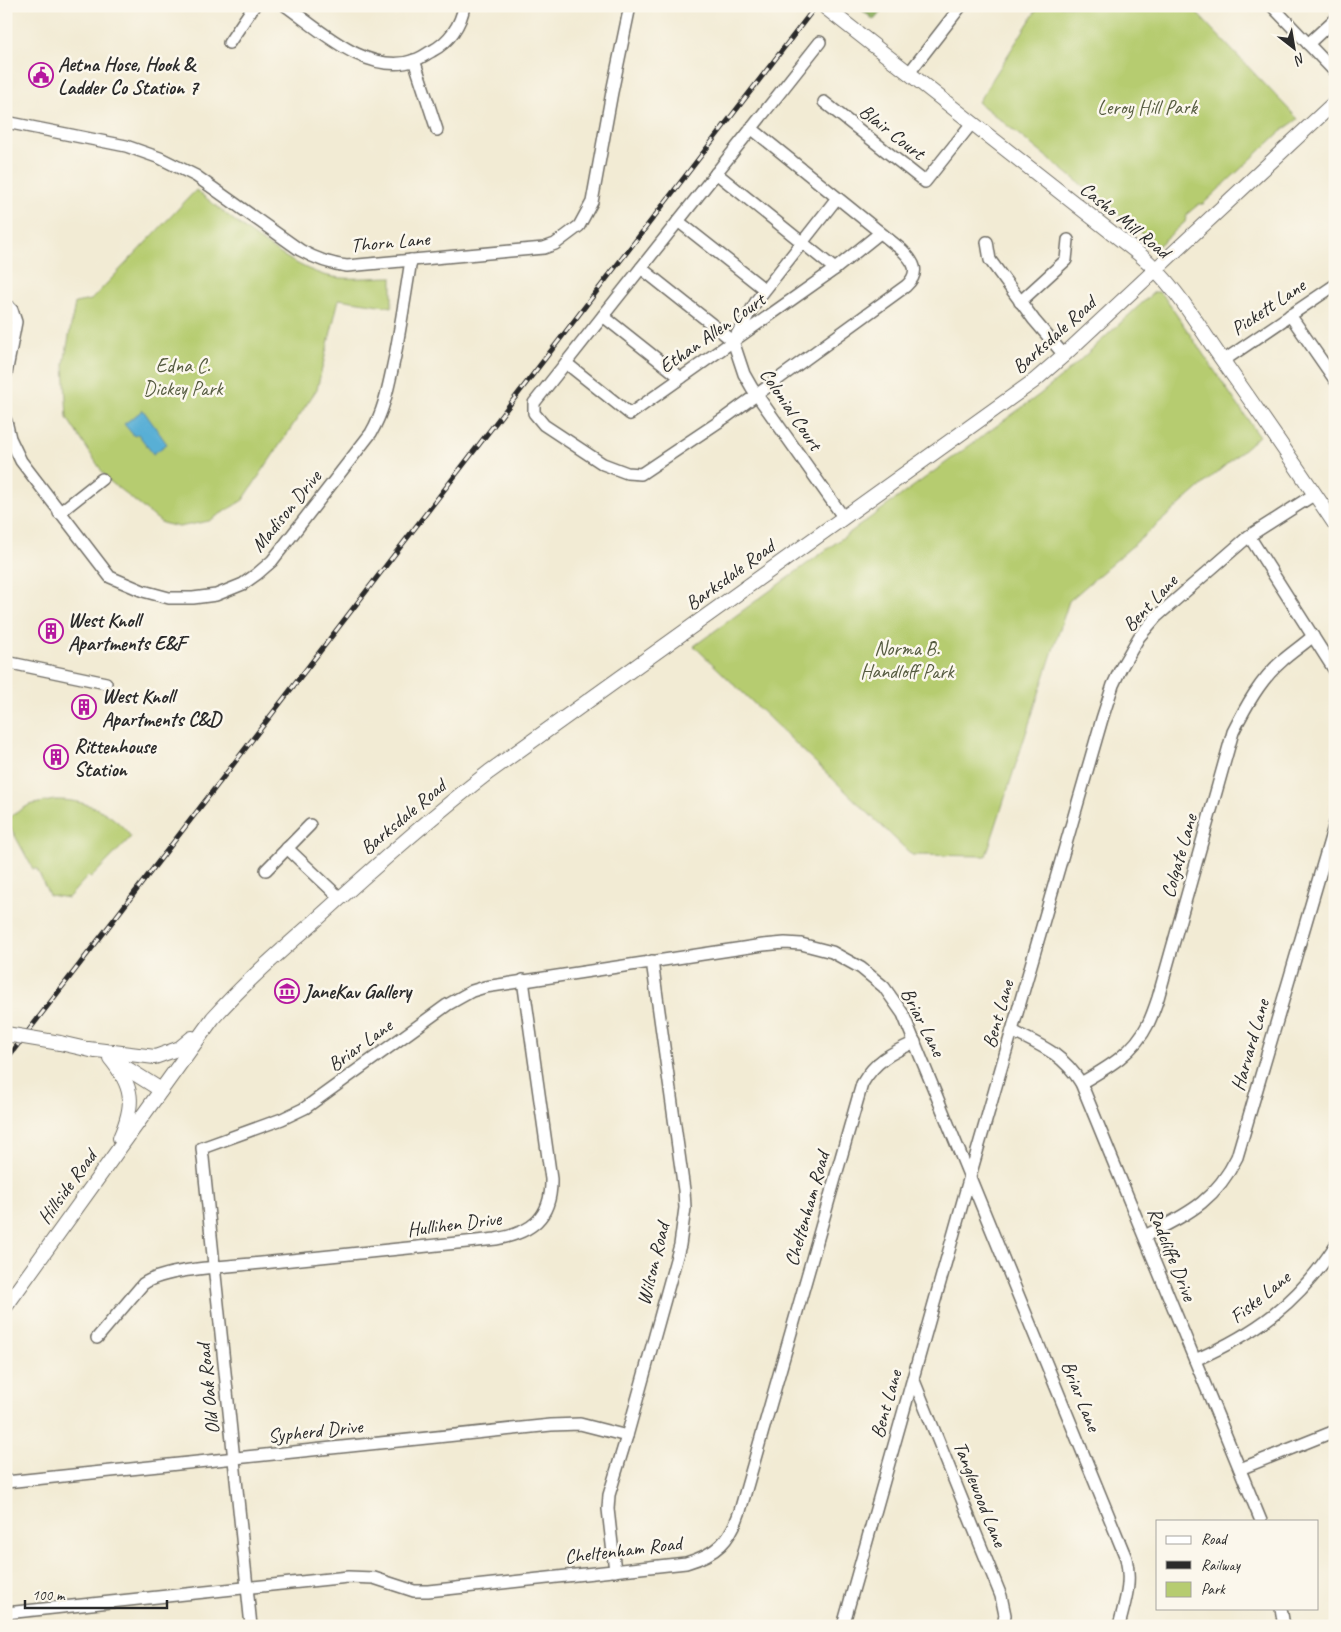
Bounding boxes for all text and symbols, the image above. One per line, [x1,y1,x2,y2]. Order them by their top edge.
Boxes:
north arrow [1268,22,1318,72]
text: N [1290,49,1309,69]
place label: Aetna Hose, Hook & Ladder Co Station 7 [58,52,200,100]
public building icon: Aetna Hose, Hook & Ladder Co Station 7 [28,62,54,88]
park label: Leroy Hill Park [1097,95,1199,120]
street label: Blair Court [854,99,932,167]
street label: Casho Mill Road [1075,176,1177,266]
street label: Thorn Lane [350,226,432,258]
street label: Pickett Lane [1226,272,1311,341]
street label: Ethan Allen Court [654,286,772,379]
street label: Barksdale Road [1007,289,1104,379]
park label: Edna C. Dickey Park [143,353,224,401]
street label: Colonial Court [754,363,829,457]
street label: Madison Drive [245,464,328,557]
street label: Barksdale Road [680,532,782,616]
street label: Bent Lane [1117,568,1184,637]
place label: West Knoll Apartments E&F [68,608,190,656]
building icon: West Knoll Apartments E&F [38,618,64,644]
park label: Norma B. Handloff Park [860,636,955,684]
place label: West Knoll Apartments C&D [102,684,223,732]
building icon: West Knoll Apartments C&D [71,694,97,720]
place label: Rittenhouse Station [74,734,157,782]
building icon: Rittenhouse Station [43,744,69,770]
street label: Barksdale Road [355,772,453,860]
street label: Colgate Lane [1155,810,1203,901]
street label: Bent Lane [976,976,1020,1051]
museum icon: JaneKav Gallery [274,978,300,1004]
place label: JaneKav Gallery [302,979,413,1004]
street label: Briar Lane [895,983,952,1062]
street label: Harvard Lane [1225,995,1275,1094]
street label: Briar Lane [323,1012,398,1077]
street label: Hillside Road [32,1143,104,1229]
street label: Cheltenham Road [779,1146,836,1269]
street label: Radcliffe Drive [1142,1204,1203,1306]
street label: Hullihen Drive [406,1206,504,1242]
street label: Wilson Road [631,1217,676,1308]
street label: Fiske Lane [1225,1264,1297,1329]
street label: Old Oak Road [190,1339,225,1435]
street label: Briar Lane [1056,1357,1107,1436]
street label: Bent Lane [864,1366,908,1441]
street label: Sypherd Drive [267,1413,365,1448]
street label: Tanglewood Lane [948,1438,1013,1552]
legend [1156,1520,1318,1610]
street label: Cheltenham Road [563,1530,686,1570]
text: Road [1201,1530,1228,1549]
text: Railway [1201,1556,1242,1575]
scale bar [25,1577,168,1609]
text: Park [1201,1580,1226,1599]
text: 100 m [32,1586,66,1605]

